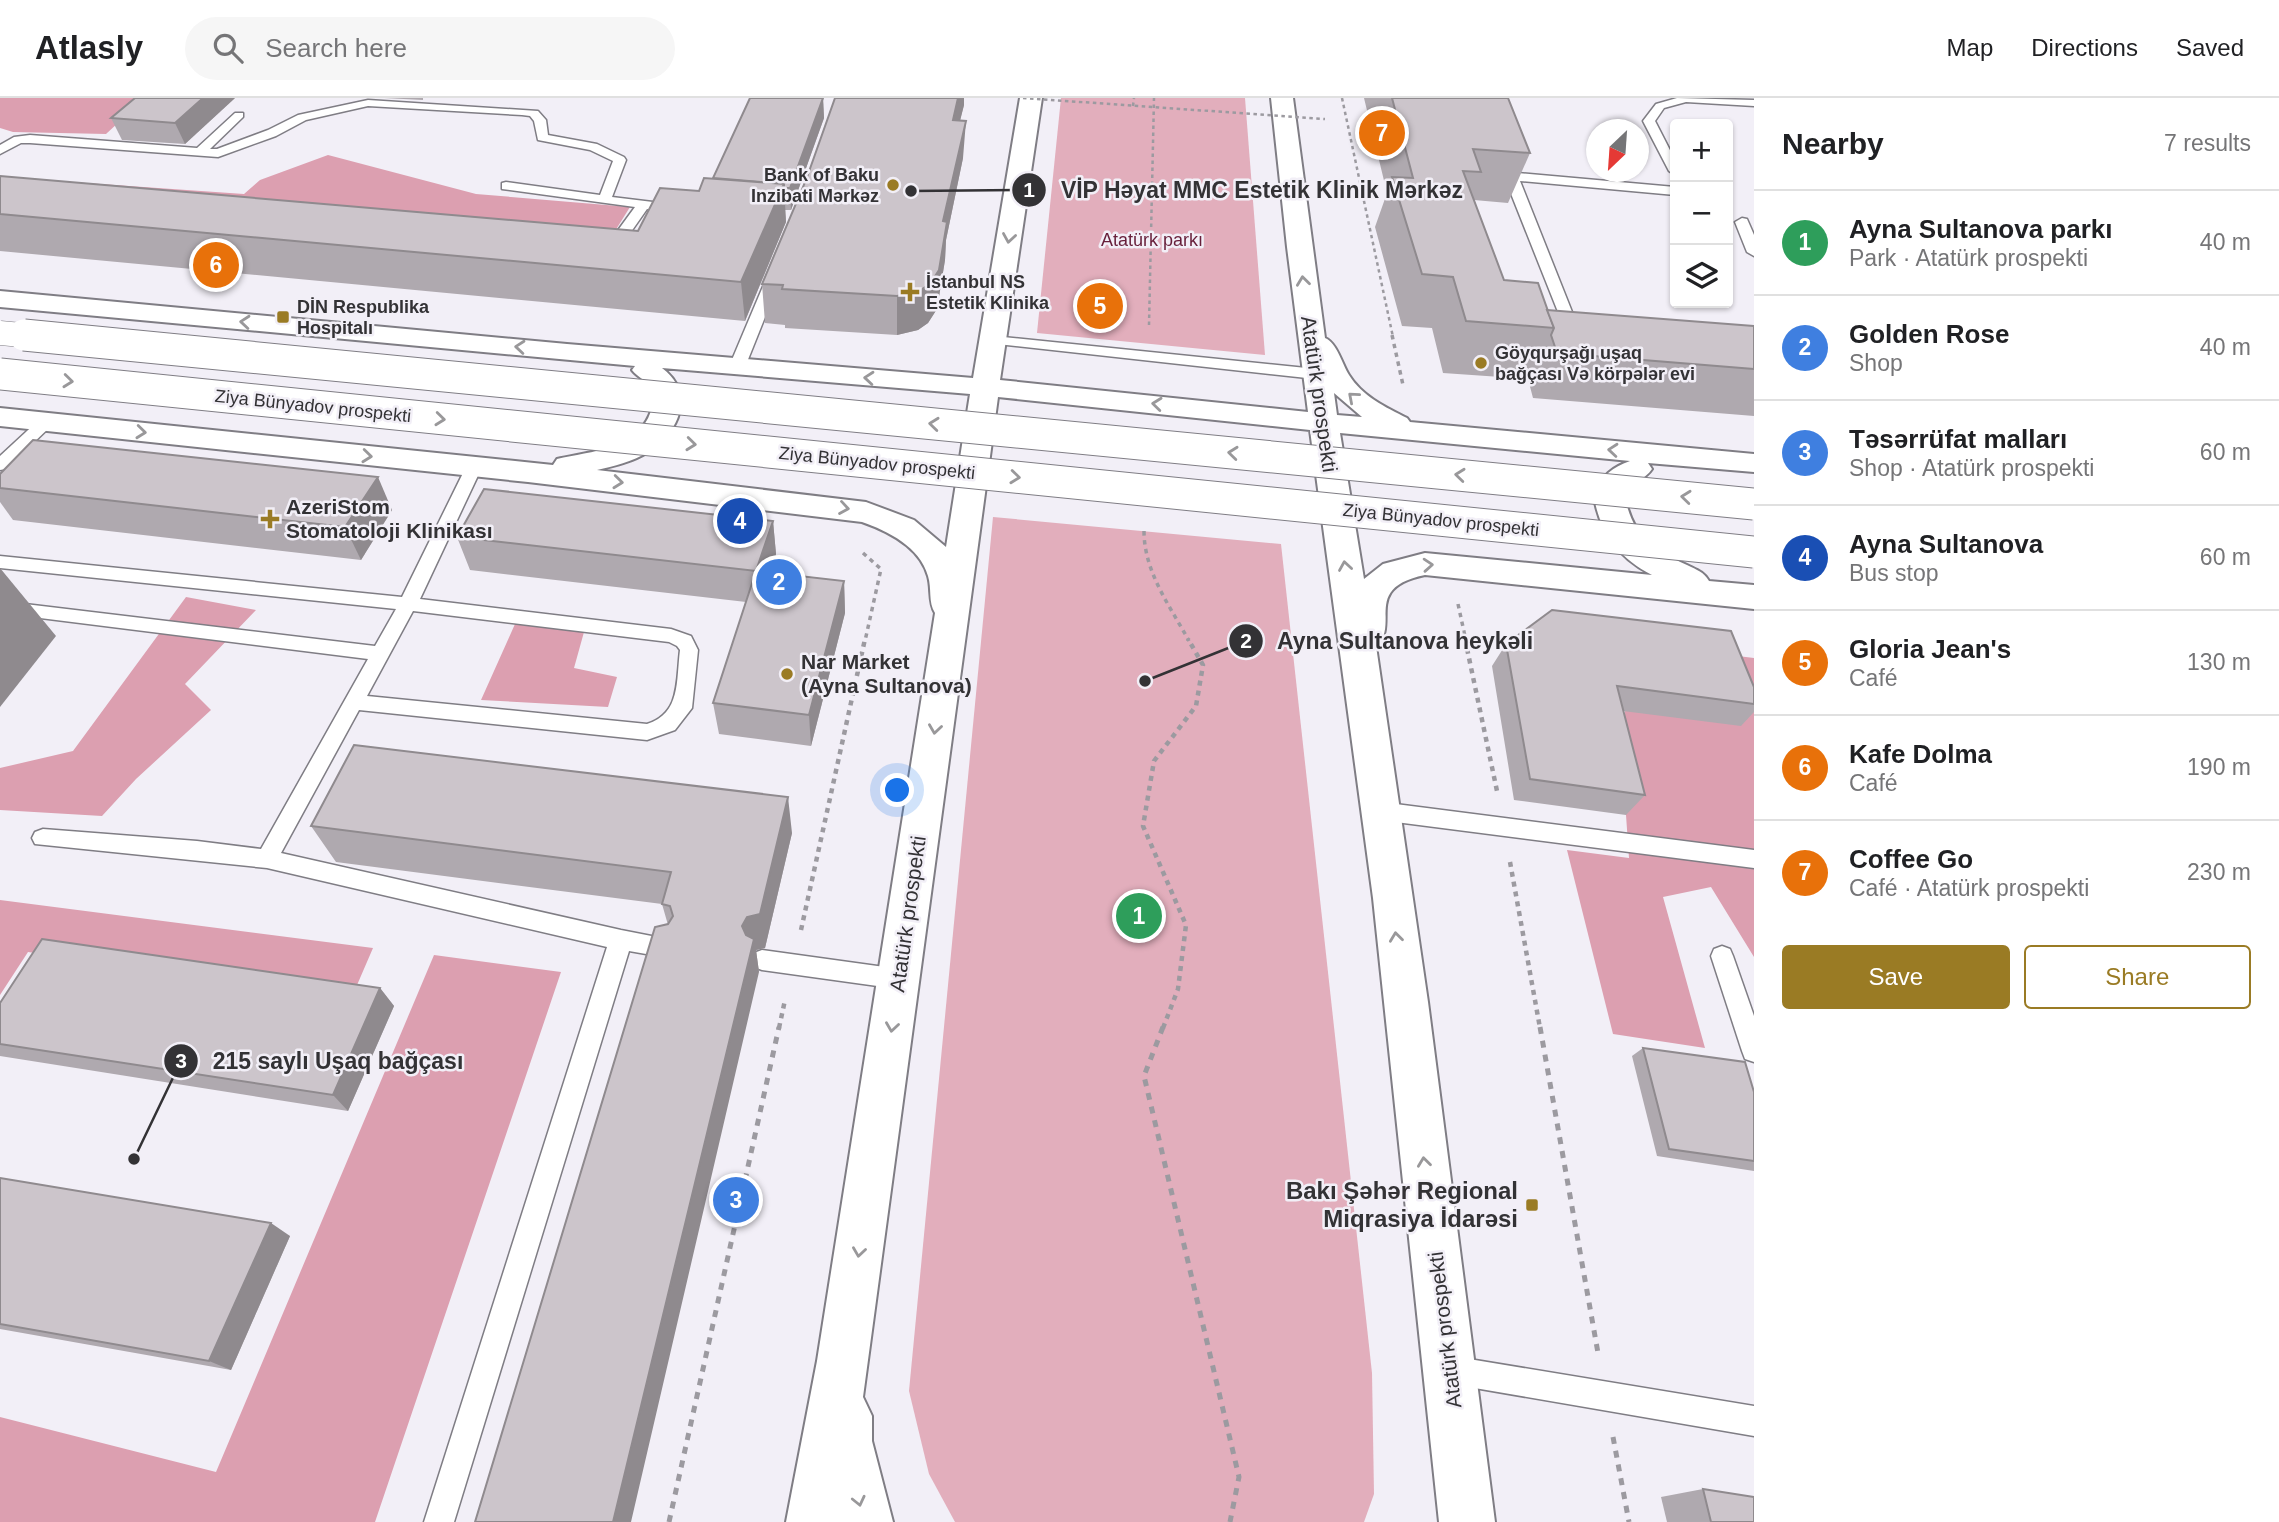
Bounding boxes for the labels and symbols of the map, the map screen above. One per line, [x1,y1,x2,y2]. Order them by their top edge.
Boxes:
pin: 7 [1359,107,1405,159]
north arrow [1586,119,1649,182]
place label: Bank of Baku Inzibati Mərkəz [751,165,879,206]
callout: VİP Həyat MMC Estetik Klinik Mərkəz [1012,168,1477,212]
marker: Bank of Baku Inzibati Mərkəz [885,177,901,193]
text: VİP Həyat MMC Estetik Klinik Mərkəz [1061,177,1463,203]
text: 1 [1023,178,1035,201]
park label: Atatürk parkı [1101,230,1203,250]
one-way arrow [1002,232,1017,244]
pin: 6 [193,239,239,291]
place label: İstanbul NS Estetik Klinika [926,272,1050,313]
one-way arrow [1295,275,1310,287]
pin: 5 [1077,280,1123,332]
marker: İstanbul NS Estetik Klinika [900,282,920,302]
place label: DİN Respublika Hospitalı [297,297,430,338]
marker: DİN Respublika Hospitalı [275,309,291,325]
one-way arrow [239,314,250,329]
street label: Atatürk prospekti [1297,314,1342,474]
one-way arrow [514,340,526,355]
place label: Göyqurşağı uşaq bağçası Və körpələr evi [1495,343,1695,384]
marker: Göyqurşağı uşaq bağçası Və körpələr evi [1473,355,1489,371]
one-way arrow [863,371,874,386]
one-way arrow [63,373,74,388]
street label: Ziya Bünyadov prospekti [214,386,412,426]
one-way arrow [1348,393,1361,405]
one-way arrow [1152,397,1163,412]
one-way arrow [435,411,446,426]
one-way arrow [928,417,939,432]
one-way arrow [135,424,147,439]
one-way arrow [686,436,697,451]
street label: Ziya Bünyadov prospekti [778,443,976,483]
one-way arrow [1607,443,1618,458]
one-way arrow [1227,446,1238,461]
one-way arrow [362,448,373,463]
one-way arrow [1454,468,1465,483]
one-way arrow [1010,469,1021,484]
one-way arrow [612,475,624,490]
one-way arrow [1680,490,1692,505]
place label: AzeriStom Stomatoloji Klinikası [286,495,493,542]
pin: 4 [717,495,763,547]
one-way arrow [838,500,850,515]
street label: Ziya Bünyadov prospekti [1342,500,1540,540]
marker: AzeriStom Stomatoloji Klinikası [260,509,280,529]
pin: 2 [756,556,802,608]
one-way arrow [1423,557,1434,572]
one-way arrow [1338,560,1353,571]
callout: Ayna Sultanova heykəli [1228,619,1547,663]
text: Ayna Sultanova heykəli [1277,628,1533,654]
text: 2 [1240,629,1252,652]
place label: Nar Market (Ayna Sultanova) [801,650,972,697]
marker: Nar Market (Ayna Sultanova) [779,666,795,682]
one-way arrow [928,724,943,735]
your location [880,773,914,807]
street label: Atatürk prospekti [885,834,930,994]
pin: 1 [1116,890,1162,942]
one-way arrow [1388,931,1403,942]
one-way arrow [884,1021,899,1033]
callout: 215 saylı Uşaq bağçası [163,1039,477,1083]
text: 215 saylı Uşaq bağçası [213,1048,463,1074]
text: 3 [175,1049,187,1072]
one-way arrow [1417,1156,1432,1168]
pin: 3 [713,1174,759,1226]
place label: Bakı Şəhər Regional Miqrasiya İdarəsi [1286,1177,1518,1232]
marker: Bakı Şəhər Regional Miqrasiya İdarəsi [1524,1197,1540,1213]
one-way arrow [852,1247,867,1258]
street label: Atatürk prospekti [1423,1250,1466,1410]
one-way arrow [851,1495,865,1507]

